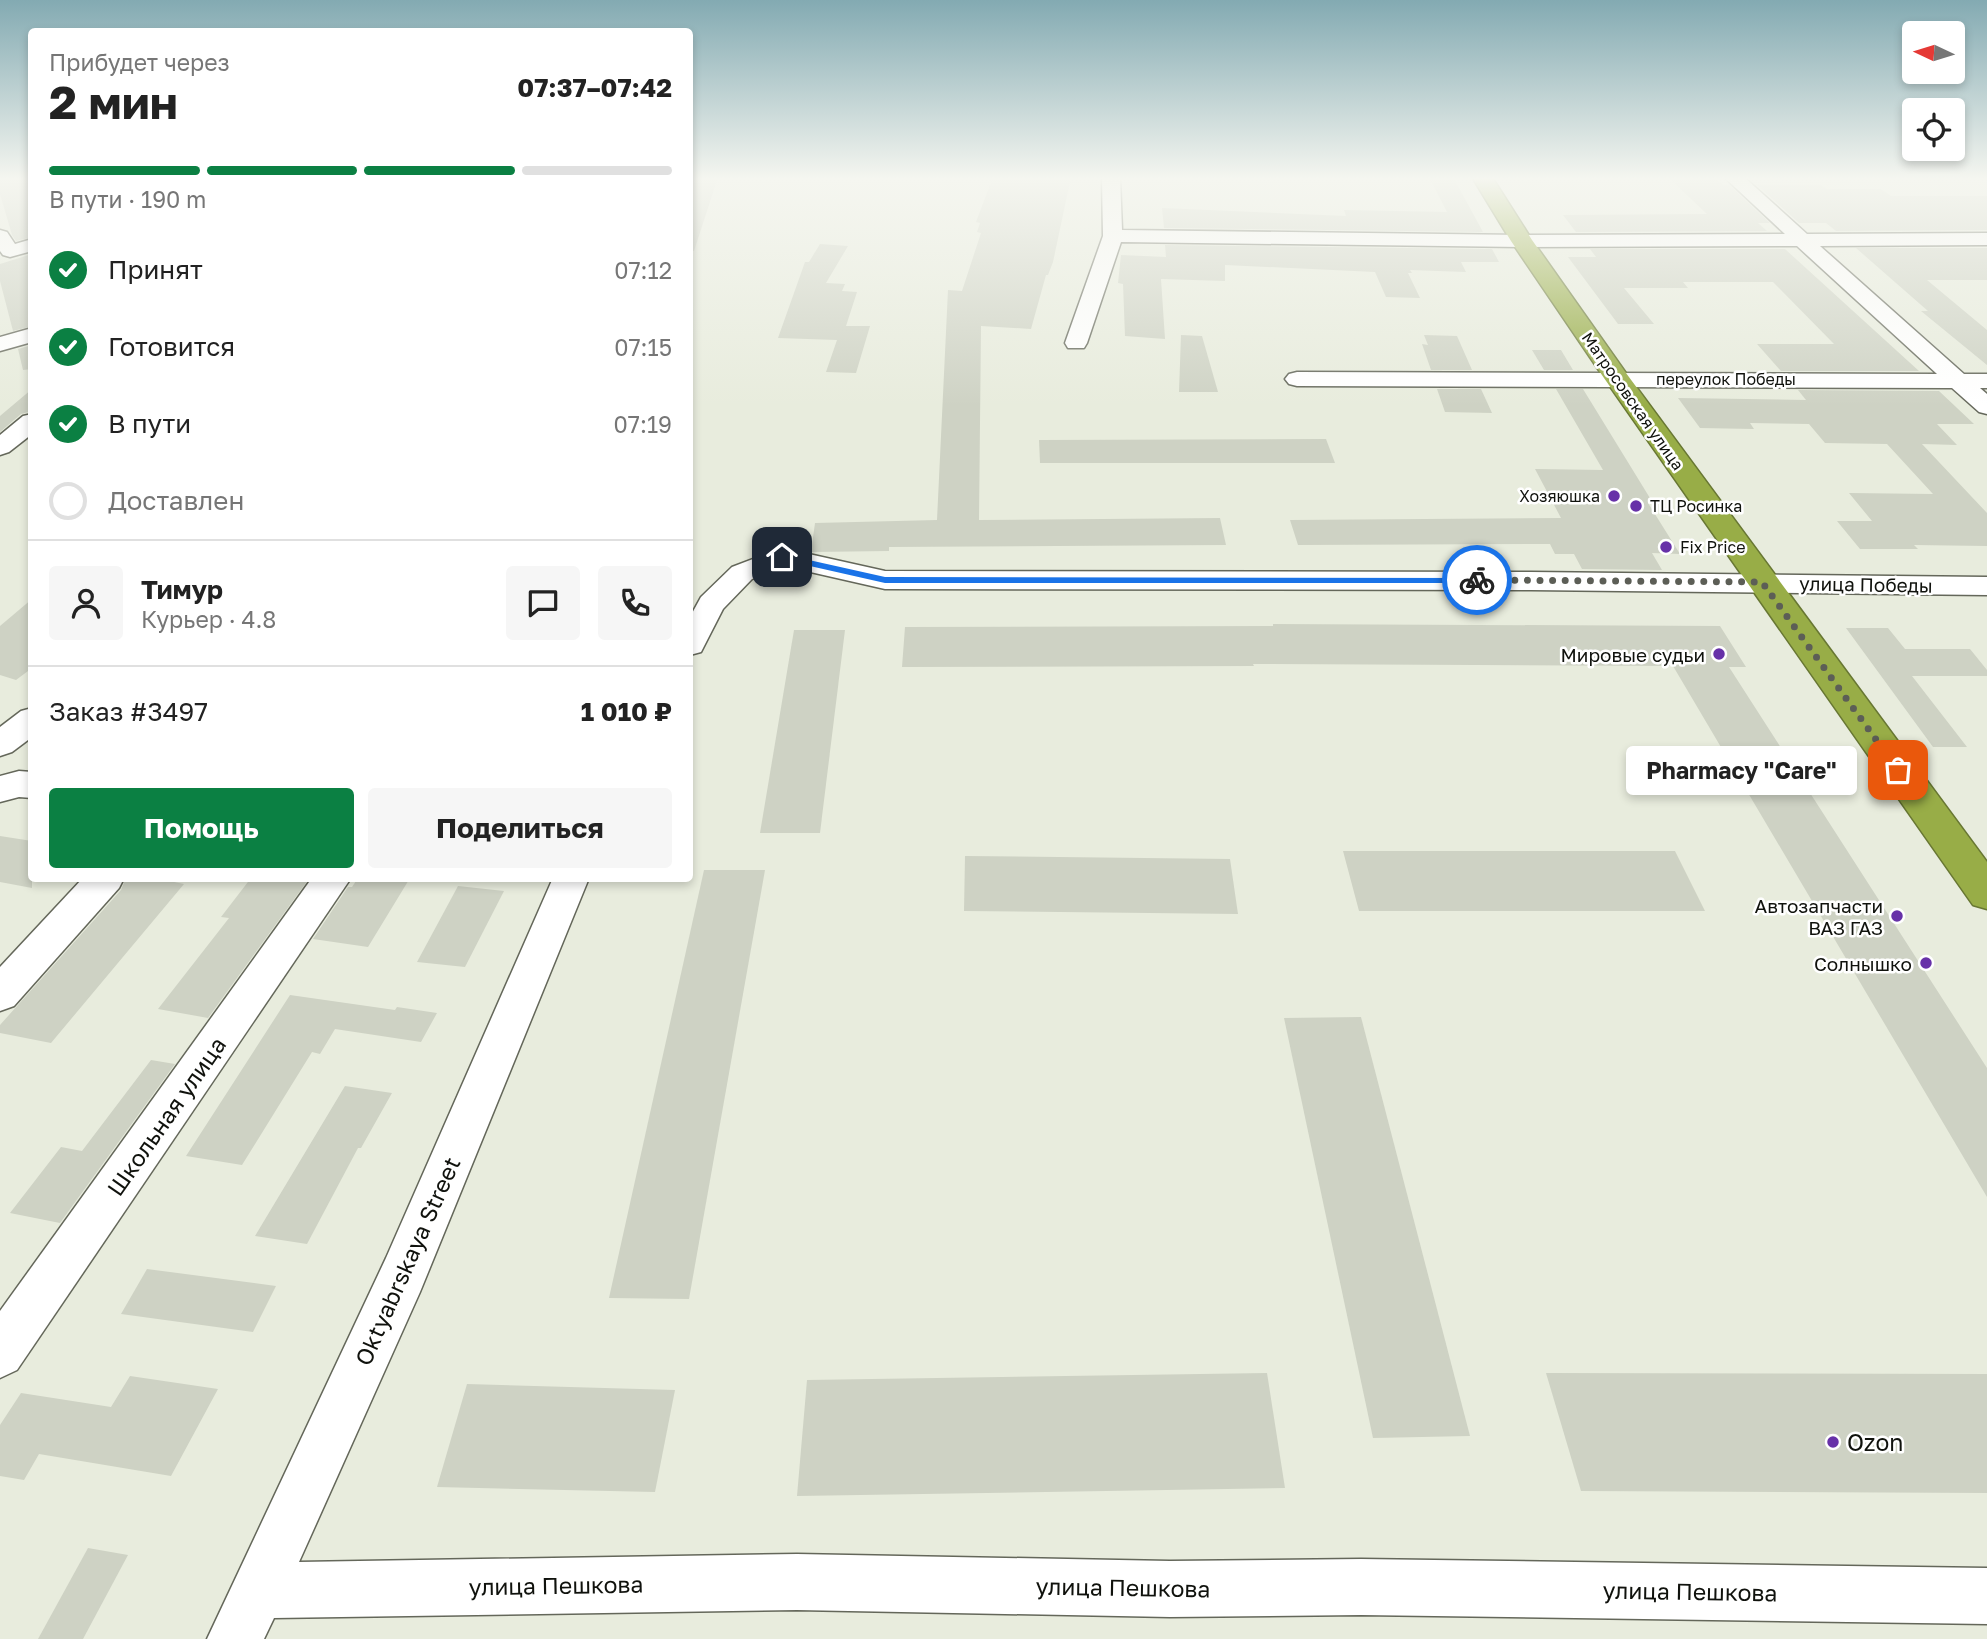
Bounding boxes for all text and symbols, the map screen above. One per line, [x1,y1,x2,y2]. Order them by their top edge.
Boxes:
north arrow [1902,21,1965,84]
map controls [1902,21,1965,161]
text: Прибудет через [49,48,230,76]
text: 07:37–07:42 [517,72,672,103]
text: 2 мин [49,74,178,129]
button: locate [1902,98,1965,161]
text: В пути · 190 m [49,185,206,213]
icon: check [49,251,87,289]
text: Принят [108,254,203,285]
text: 07:12 [614,256,672,284]
icon: check [49,328,87,366]
street label: Матросовская улица [1578,328,1688,474]
text: Готовится [108,331,235,362]
text: 07:15 [614,333,672,361]
street label: переулок Победы [1656,369,1796,389]
icon: check [49,405,87,443]
text: В пути [108,408,191,439]
text: 07:19 [614,410,672,438]
text: Доставлен [108,485,244,516]
place label: Хозяюшка [1519,486,1600,506]
marker: Хозяюшка [1606,488,1622,504]
place label: ТЦ Росинка [1650,496,1742,516]
marker: ТЦ Росинка [1628,498,1644,514]
pin [752,527,812,587]
place label: Fix Price [1680,537,1746,557]
icon: home [763,538,801,576]
marker: Fix Price [1658,539,1674,555]
courier [1442,545,1512,615]
icon: bike [1458,561,1496,599]
button: person [49,566,123,640]
button: chat [506,566,580,640]
button: phone [598,566,672,640]
street label: улица Победы [1799,571,1933,597]
text: Тимур [141,574,223,605]
text: Курьер · 4.8 [141,605,276,633]
place label: Мировые судьи [1561,643,1705,666]
marker: Мировые судьи [1711,646,1727,662]
text: Заказ #3497 [49,696,208,727]
text: 1 010 ₽ [581,696,672,727]
pin [1868,740,1928,800]
callout: Pharmacy "Care" [1625,746,1856,794]
icon: bag [1879,751,1917,789]
text: Pharmacy "Care" [1646,756,1837,784]
button: Помощь [49,788,354,868]
button: Поделиться [368,788,672,868]
place label: Автозапчасти ВАЗ ГАЗ [1755,894,1883,939]
marker: Автозапчасти ВАЗ ГАЗ [1889,908,1905,924]
place label: Солнышко [1814,952,1912,975]
marker: Солнышко [1918,955,1934,971]
street label: Школьная улица [101,1031,231,1201]
street label: Oktyabrskaya Street [348,1153,466,1369]
place label: Ozon [1847,1428,1903,1456]
marker: Ozon [1825,1434,1841,1450]
street label: улица Пешкова [468,1569,644,1601]
street label: улица Пешкова [1035,1571,1211,1603]
street label: улица Пешкова [1602,1575,1778,1607]

